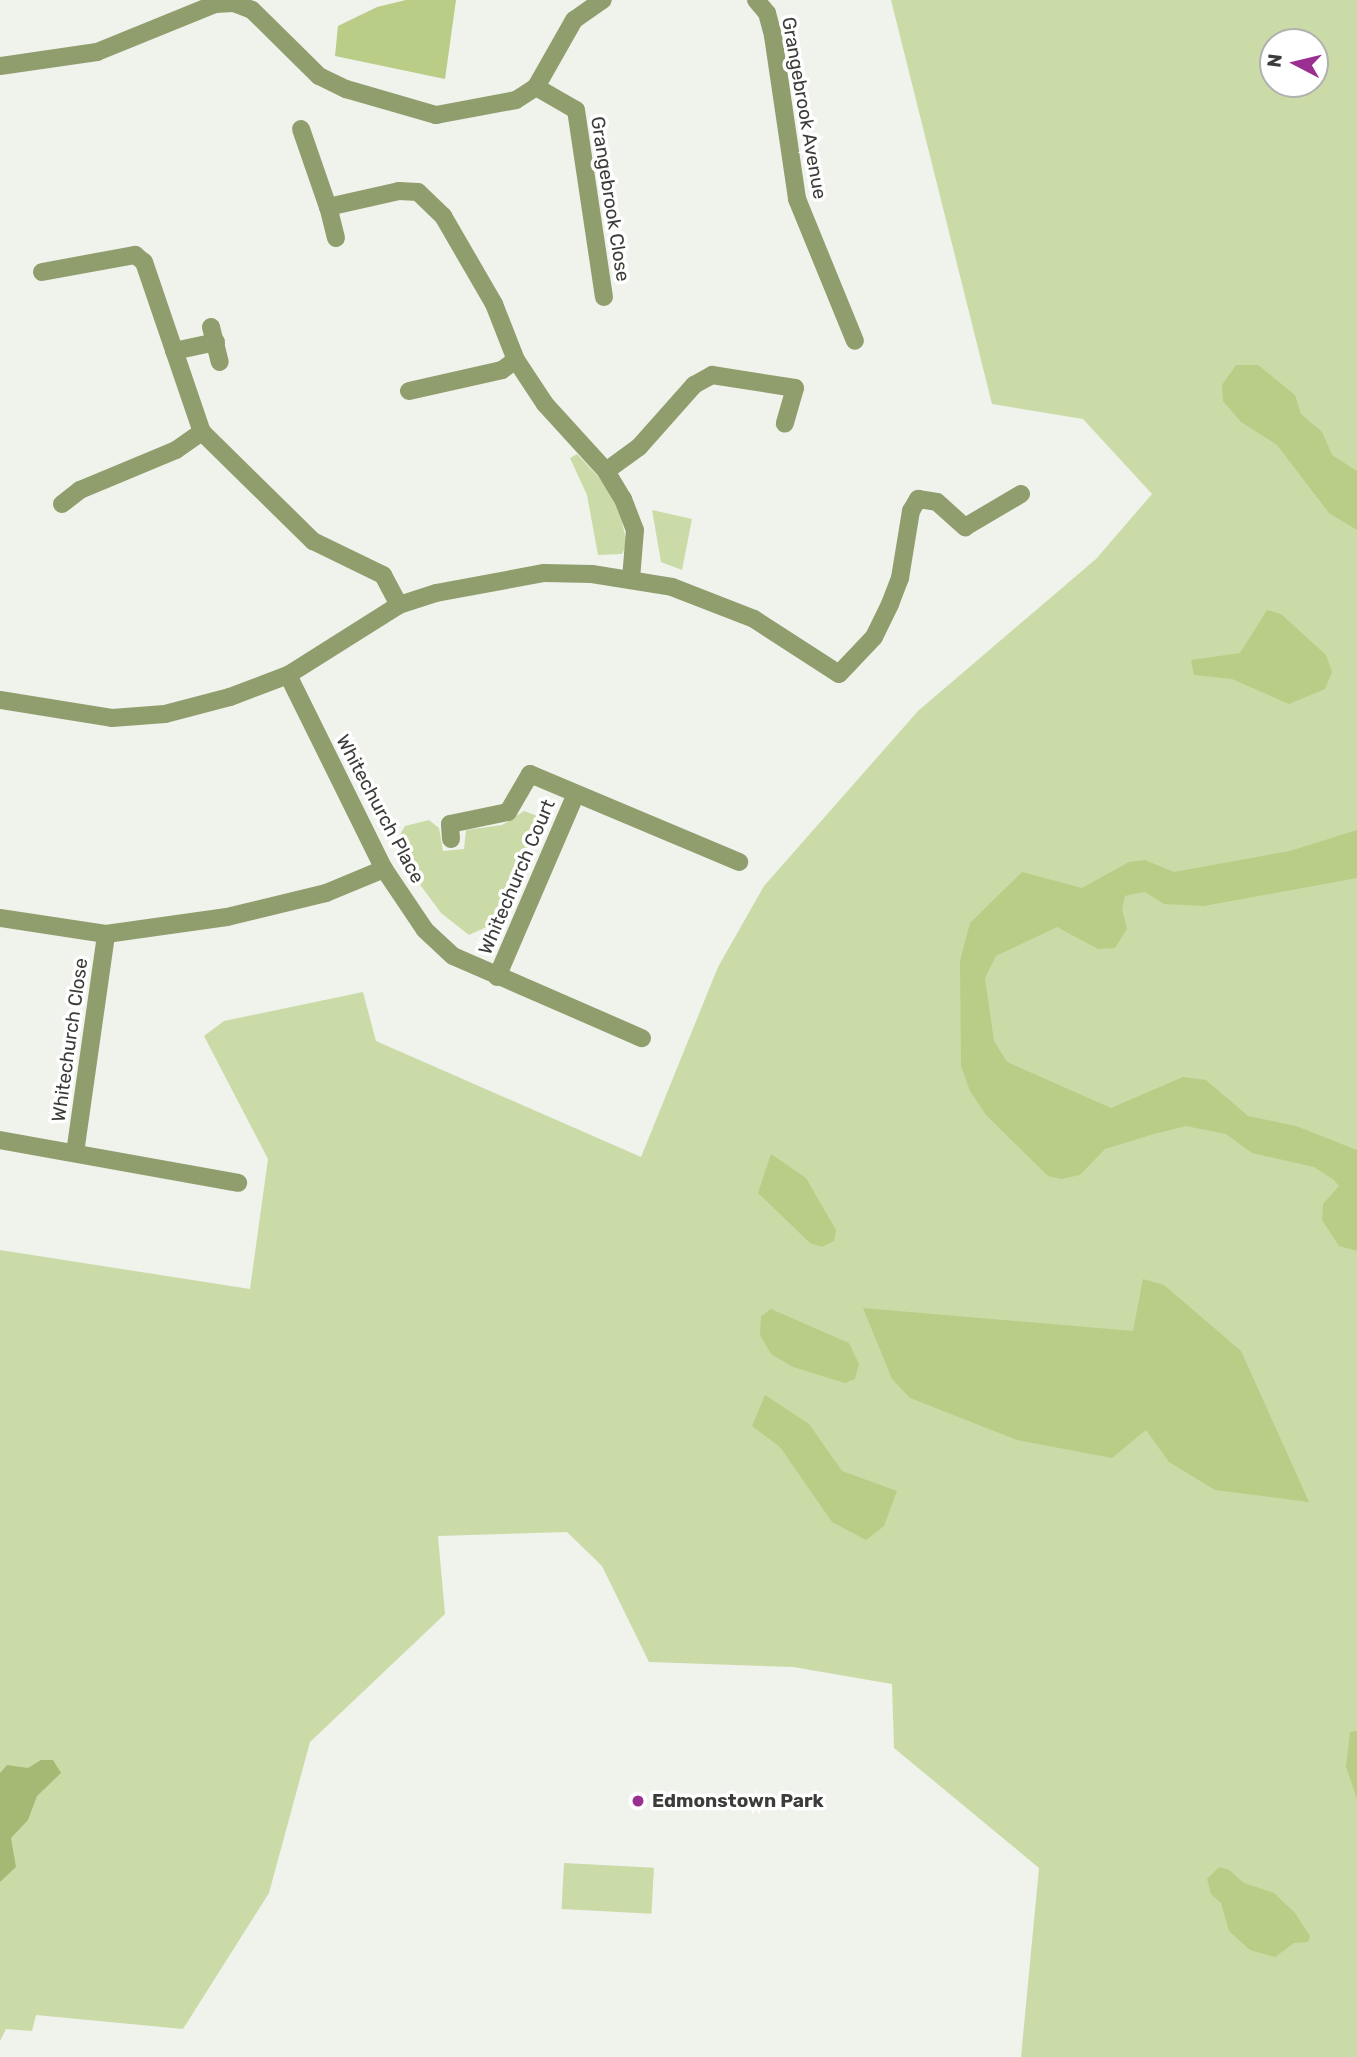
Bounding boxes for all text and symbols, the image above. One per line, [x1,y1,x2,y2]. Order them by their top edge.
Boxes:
street label: Grangebrook Avenue [777,15,831,201]
north arrow [1259,28,1329,98]
text: N [1262,52,1287,69]
street label: Grangebrook Close [586,115,634,283]
street label: Whitechurch Place [331,731,429,887]
street label: Whitechurch Court [474,796,560,958]
street label: Whitechurch Close [47,957,93,1123]
place label: Edmonstown Park [652,1790,824,1812]
marker: Edmonstown Park [630,1793,646,1809]

